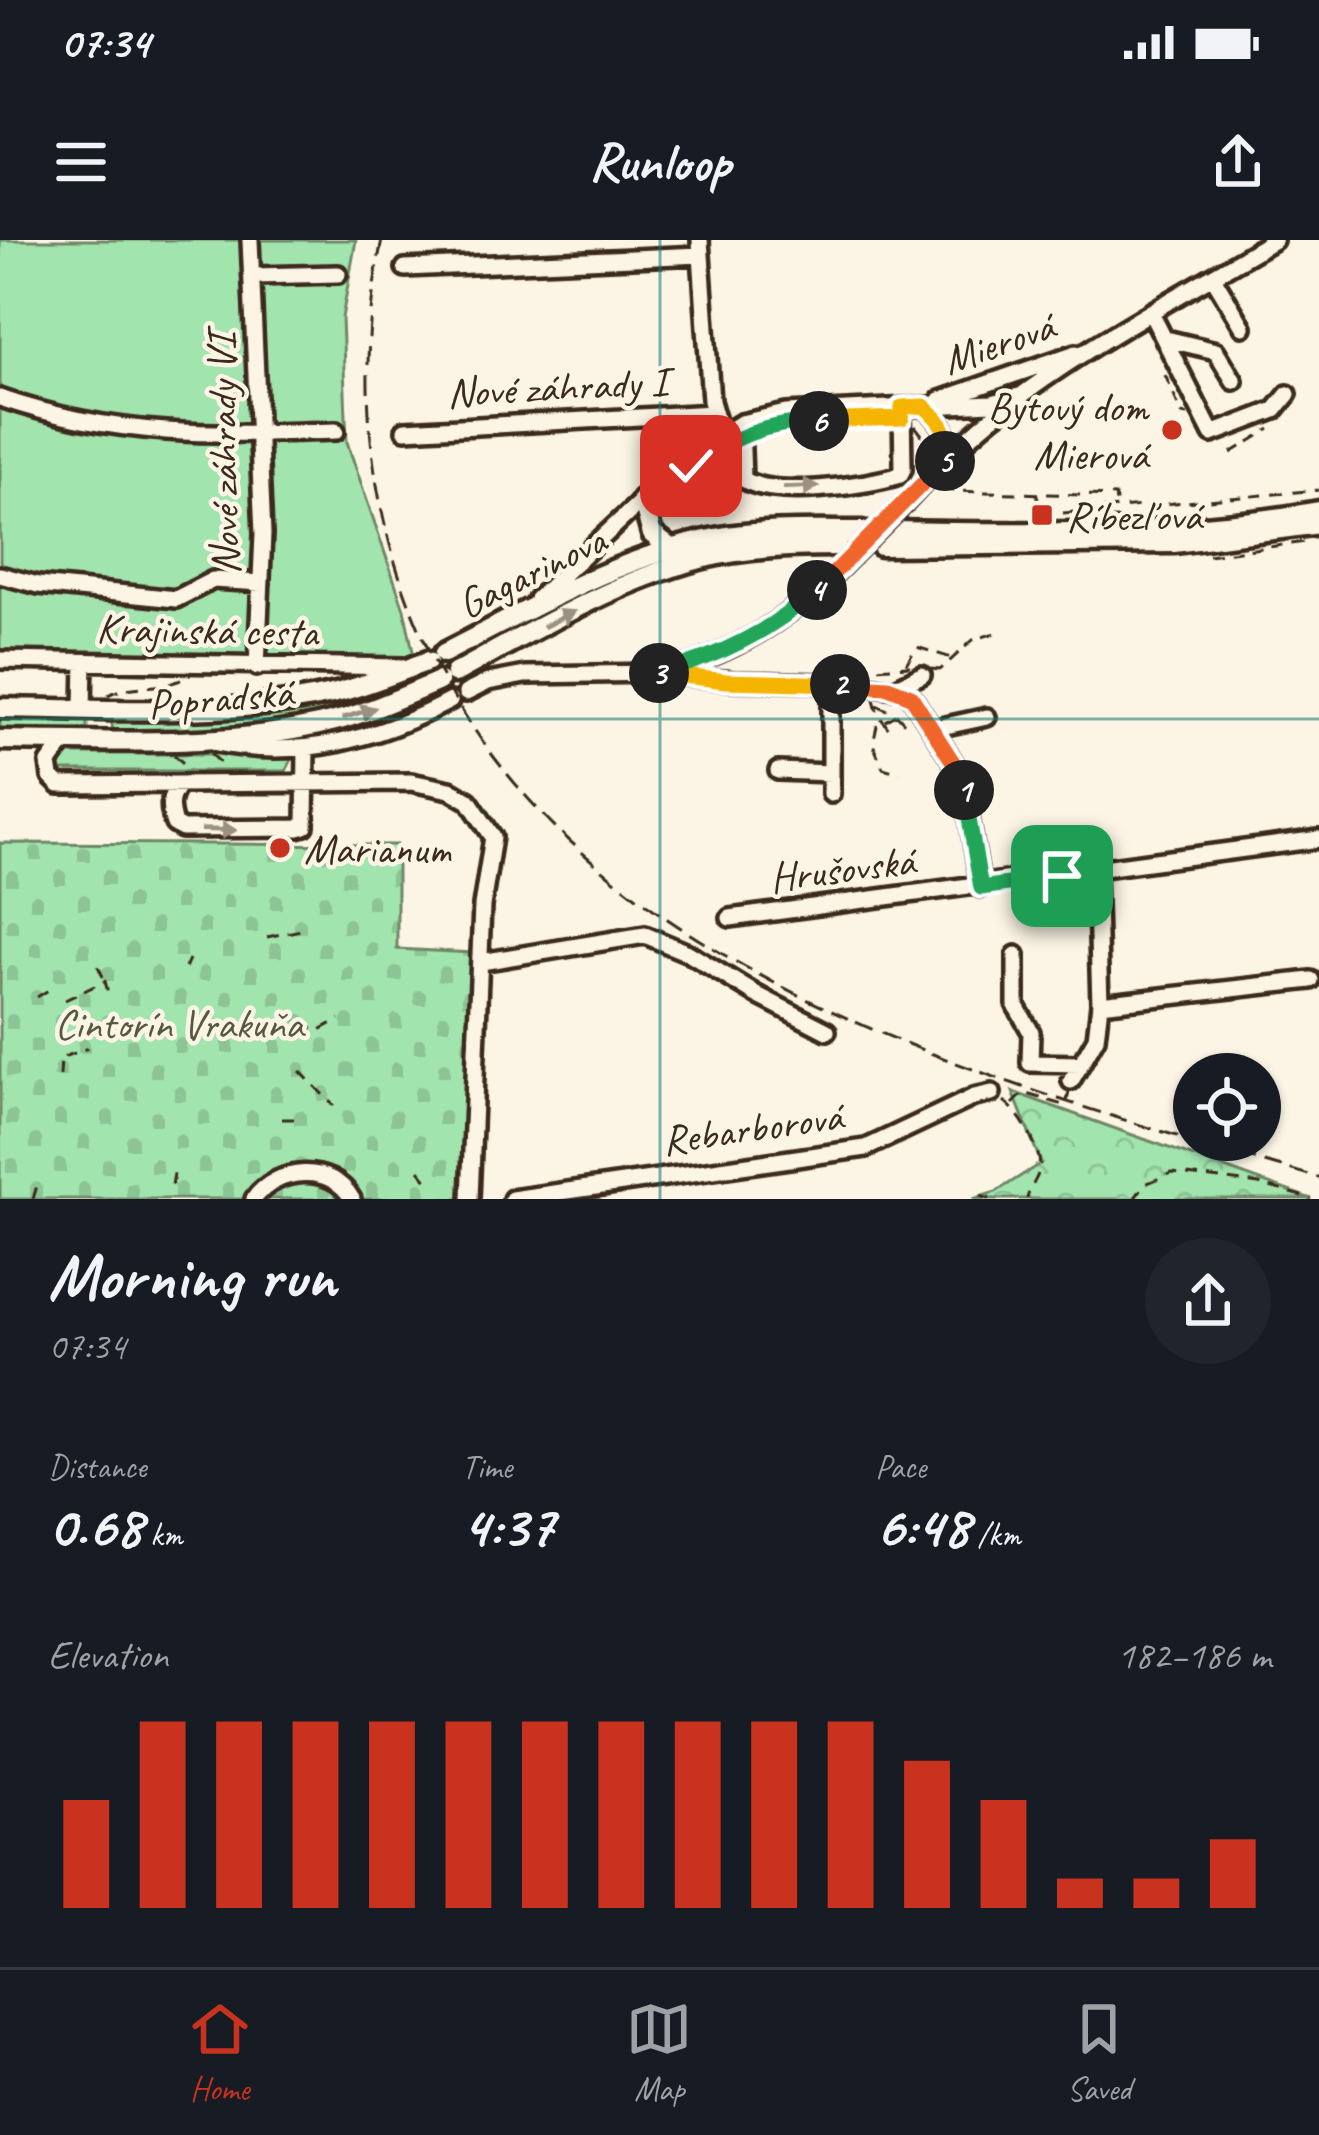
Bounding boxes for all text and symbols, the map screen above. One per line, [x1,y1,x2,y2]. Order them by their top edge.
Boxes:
text: 07:34 [60,14,150,71]
text: Runloop [589,128,730,196]
icon: menu [48,129,114,195]
icon: share [1205,129,1271,195]
street label: Mierová [936,299,1065,387]
street label: Nové záhrady VI [195,324,252,575]
street label: Nové záhrady I [446,355,678,420]
place label: Bytový dom Mierová [988,381,1152,482]
pin: 6 [789,391,849,451]
text: 6 [811,400,827,442]
pin [640,415,742,517]
marker: Bytový dom Mierová [1159,417,1185,443]
pin: 5 [915,431,975,491]
icon: check [658,433,724,499]
text: 5 [938,440,952,482]
one-way arrow [783,477,821,496]
place label: Ríbezľová [1066,490,1205,543]
marker: Ríbezľová [1029,502,1055,528]
street label: Gagarinova [449,512,617,631]
pin: 4 [787,560,847,620]
text: 4 [810,569,824,611]
street label: Krajinská cesta [96,602,321,659]
one-way arrow [542,610,577,630]
pin: 3 [629,643,689,703]
text: 3 [652,652,666,694]
pin: 2 [810,654,870,714]
text: 2 [833,663,847,705]
street label: Popradská [145,665,298,731]
one-way arrow [341,703,378,722]
pin: 1 [934,760,994,820]
text: 1 [957,769,971,811]
one-way arrow [201,820,239,840]
place label: Marianum [304,823,452,876]
pin [1011,825,1113,927]
street label: Hrušovská [767,834,921,905]
marker: Marianum [267,835,293,861]
icon: arrive [1029,843,1095,909]
park label: Cintorín Vrakuňa [55,998,306,1051]
map controls [1173,1053,1281,1161]
button: locate [1173,1053,1281,1161]
street label: Rebarborová [659,1089,849,1167]
text: Morning run [48,1235,336,1318]
button: share [1145,1238,1271,1364]
text: 07:34 [48,1322,126,1371]
text: Distance [48,1446,146,1488]
text: Time [462,1446,512,1488]
text: Pace [875,1446,926,1488]
text: 0.68 [48,1488,142,1564]
text: 4:37 [462,1488,554,1564]
text: 6:48 [875,1488,969,1564]
text: km [142,1514,182,1556]
text: /km [969,1514,1021,1556]
text: Elevation [48,1631,168,1680]
text: 182–186 m [1117,1631,1271,1680]
tab: Home [187,1996,253,2110]
tab: Map [626,1996,692,2110]
tab: Saved [1066,1996,1132,2110]

